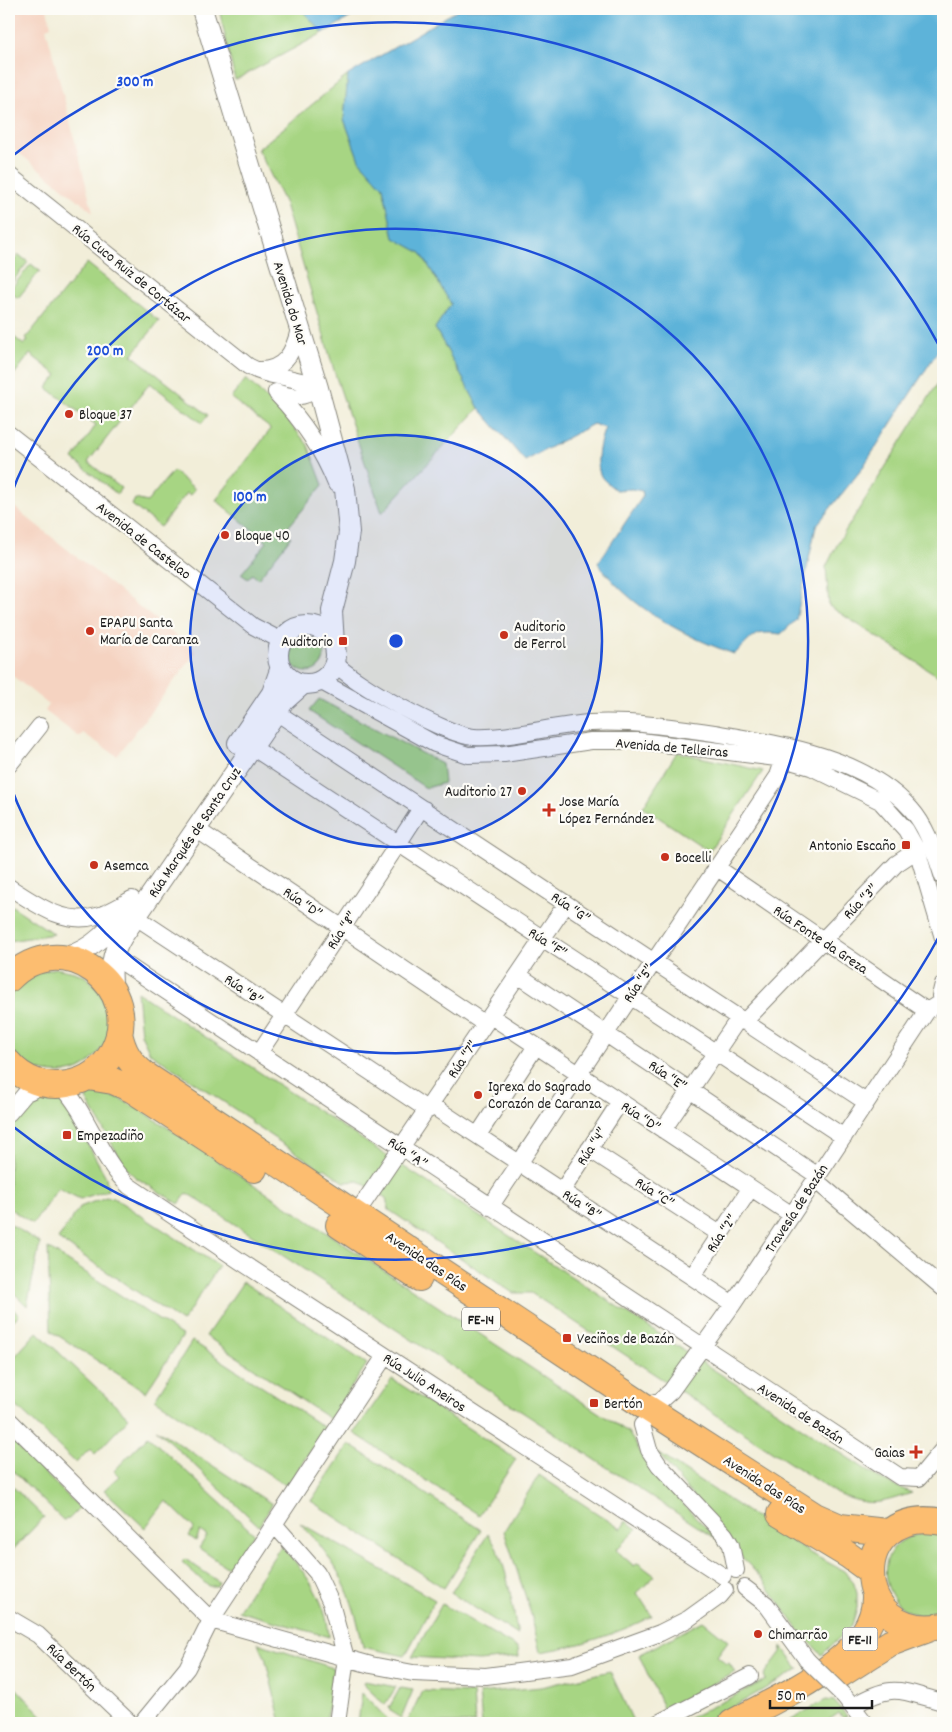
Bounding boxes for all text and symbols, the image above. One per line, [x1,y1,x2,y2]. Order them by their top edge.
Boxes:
text: 300 m [117,72,153,94]
street label: Rúa Cuco Ruiz de Cortázar [66,219,195,330]
street label: Avenida do Mar [266,259,312,349]
text: 200 m [87,341,123,363]
place label: Bloque 37 [79,405,132,427]
marker: Bloque 37 [63,408,75,420]
text: 100 m [233,487,267,509]
street label: Avenida de Castelao [90,497,195,586]
place label: Bloque 40 [235,526,290,548]
marker: Bloque 40 [219,529,231,541]
place label: EPAPU Santa María de Caranza [100,613,199,652]
place label: Auditorio de Ferrol [514,617,566,656]
marker: EPAPU Santa María de Caranza [84,625,96,637]
marker: Auditorio de Ferrol [498,629,510,641]
place label: Auditorio [281,632,333,654]
centre of rings [387,632,405,650]
marker: Auditorio [337,635,349,647]
street label: Avenida de Telleiras [614,733,729,765]
street label: Rúa Marqués de Santa Cruz [144,763,248,903]
place label: Auditorio 27 [445,782,512,804]
marker: Auditorio 27 [516,785,528,797]
place label: Jose María López Fernández [559,792,654,831]
marker: Jose María López Fernández [543,804,555,816]
place label: Antonio Escaño [809,836,896,858]
marker: Antonio Escaño [900,839,912,851]
place label: Bocelli [675,848,712,870]
marker: Bocelli [659,851,671,863]
place label: Asemca [104,856,149,878]
marker: Asemca [88,859,100,871]
street label: Rúa “3” [839,879,884,925]
street label: Rúa “D” [278,882,326,925]
street label: Rúa “G” [546,887,594,930]
street label: Rúa Fonte da Greza [768,901,872,981]
street label: Rúa “8” [322,907,363,955]
street label: Rúa “F” [523,923,571,965]
street label: Rúa “5” [619,960,661,1008]
street label: Rúa “B” [219,970,267,1012]
street label: Rúa “7” [443,1037,485,1083]
street label: Rúa “E” [643,1056,691,1098]
place label: Igrexa do Sagrado Corazón de Caranza [488,1077,602,1116]
marker: Igrexa do Sagrado Corazón de Caranza [472,1089,484,1101]
street label: Rúa “D” [616,1097,664,1139]
street label: Rúa “4” [572,1123,613,1171]
place label: Empezadiño [77,1126,144,1148]
marker: Empezadiño [61,1129,73,1141]
street label: Rúa “A” [383,1132,431,1175]
street label: Travesía de Bazán [761,1160,835,1258]
street label: Rúa “C” [630,1173,678,1215]
street label: Rúa “B” [557,1185,605,1227]
street label: Rúa “2” [702,1210,744,1258]
street label: Avenida das Pías [380,1227,471,1298]
road number: FE-14 [462,1308,500,1330]
place label: Veciños de Bazán [577,1329,674,1351]
marker: Veciños de Bazán [561,1332,573,1344]
street label: Rúa Julio Aneiros [378,1348,470,1419]
street label: Avenida de Bazán [752,1378,848,1451]
place label: Bertón [604,1394,642,1416]
marker: Bertón [588,1397,600,1409]
place label: Gaias [874,1443,905,1465]
marker: Gaias [909,1445,923,1459]
street label: Avenida das Pías [718,1451,810,1521]
place label: Chimarrão [768,1625,828,1647]
marker: Chimarrão [752,1628,764,1640]
road number: FE-11 [842,1628,878,1650]
street label: Rúa Bertón [40,1639,101,1698]
scale bar [770,1677,872,1709]
text: 50 m [777,1686,806,1708]

